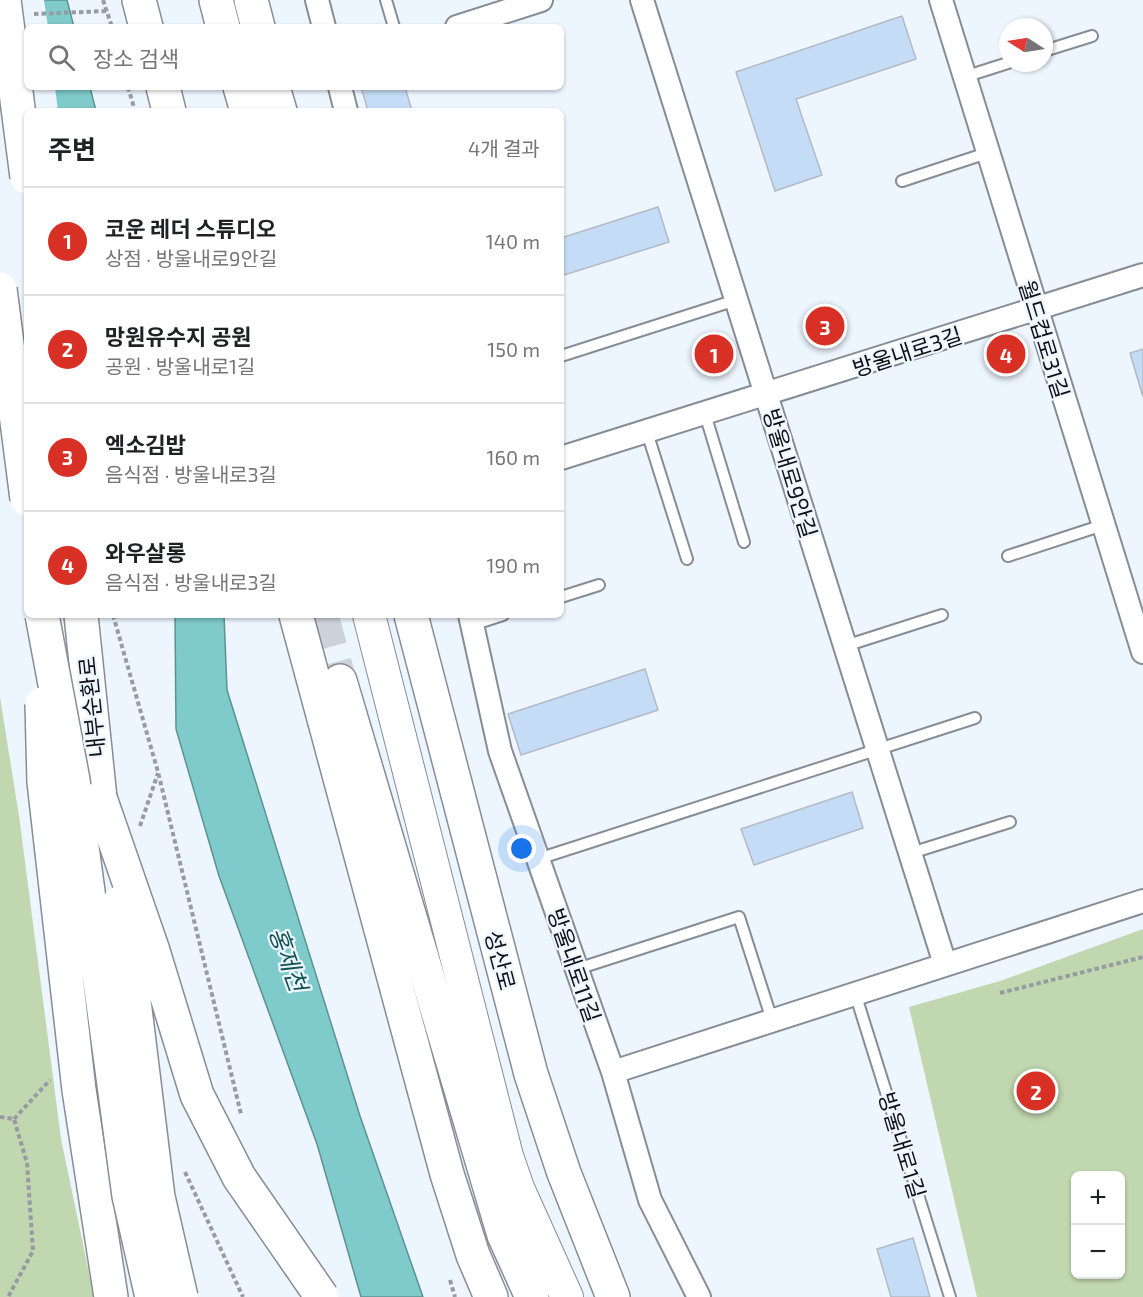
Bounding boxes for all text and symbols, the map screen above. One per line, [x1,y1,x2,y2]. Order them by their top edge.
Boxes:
north arrow [999,18,1053,72]
search box [24,24,564,90]
icon: search [45,41,78,74]
text: 장소 검색 [93,45,179,71]
text: 주변 [48,133,96,164]
text: 4개 결과 [468,136,540,160]
text: 코운 레더 스튜디오 [105,215,276,241]
text: 1 [63,229,72,253]
text: 140 m [486,229,540,253]
text: 상점 · 방울내로9안길 [105,246,277,270]
street label: 월드컵로31길 [1015,277,1075,401]
pin: 3 [806,304,844,348]
street label: 방울내로3길 [849,321,965,381]
text: 망원유수지 공원 [105,323,251,349]
pin: 1 [694,332,734,376]
pin: 4 [986,332,1026,376]
text: 2 [62,337,73,361]
text: 150 m [487,337,540,361]
text: 공원 · 방울내로1길 [105,354,255,378]
street label: 방울내로9안길 [759,405,823,541]
text: 엑소김밥 [105,431,186,457]
text: 3 [62,445,73,469]
text: 160 m [487,445,540,469]
text: 음식점 · 방울내로3길 [105,462,277,486]
text: 와우살롱 [105,539,186,565]
text: 4 [61,553,74,577]
text: 190 m [487,553,540,577]
text: 음식점 · 방울내로3길 [105,570,277,594]
street label: 내부순환로 [73,655,109,759]
your location [507,834,536,863]
street label: 방울내로11길 [543,905,607,1025]
water label: 홍제천 [264,923,315,998]
street label: 성산로 [481,927,521,993]
pin: 2 [1016,1068,1056,1114]
street label: 방울내로1길 [874,1089,932,1201]
map controls [1071,1171,1125,1279]
button: + [1071,1171,1125,1225]
button: − [1071,1225,1125,1279]

